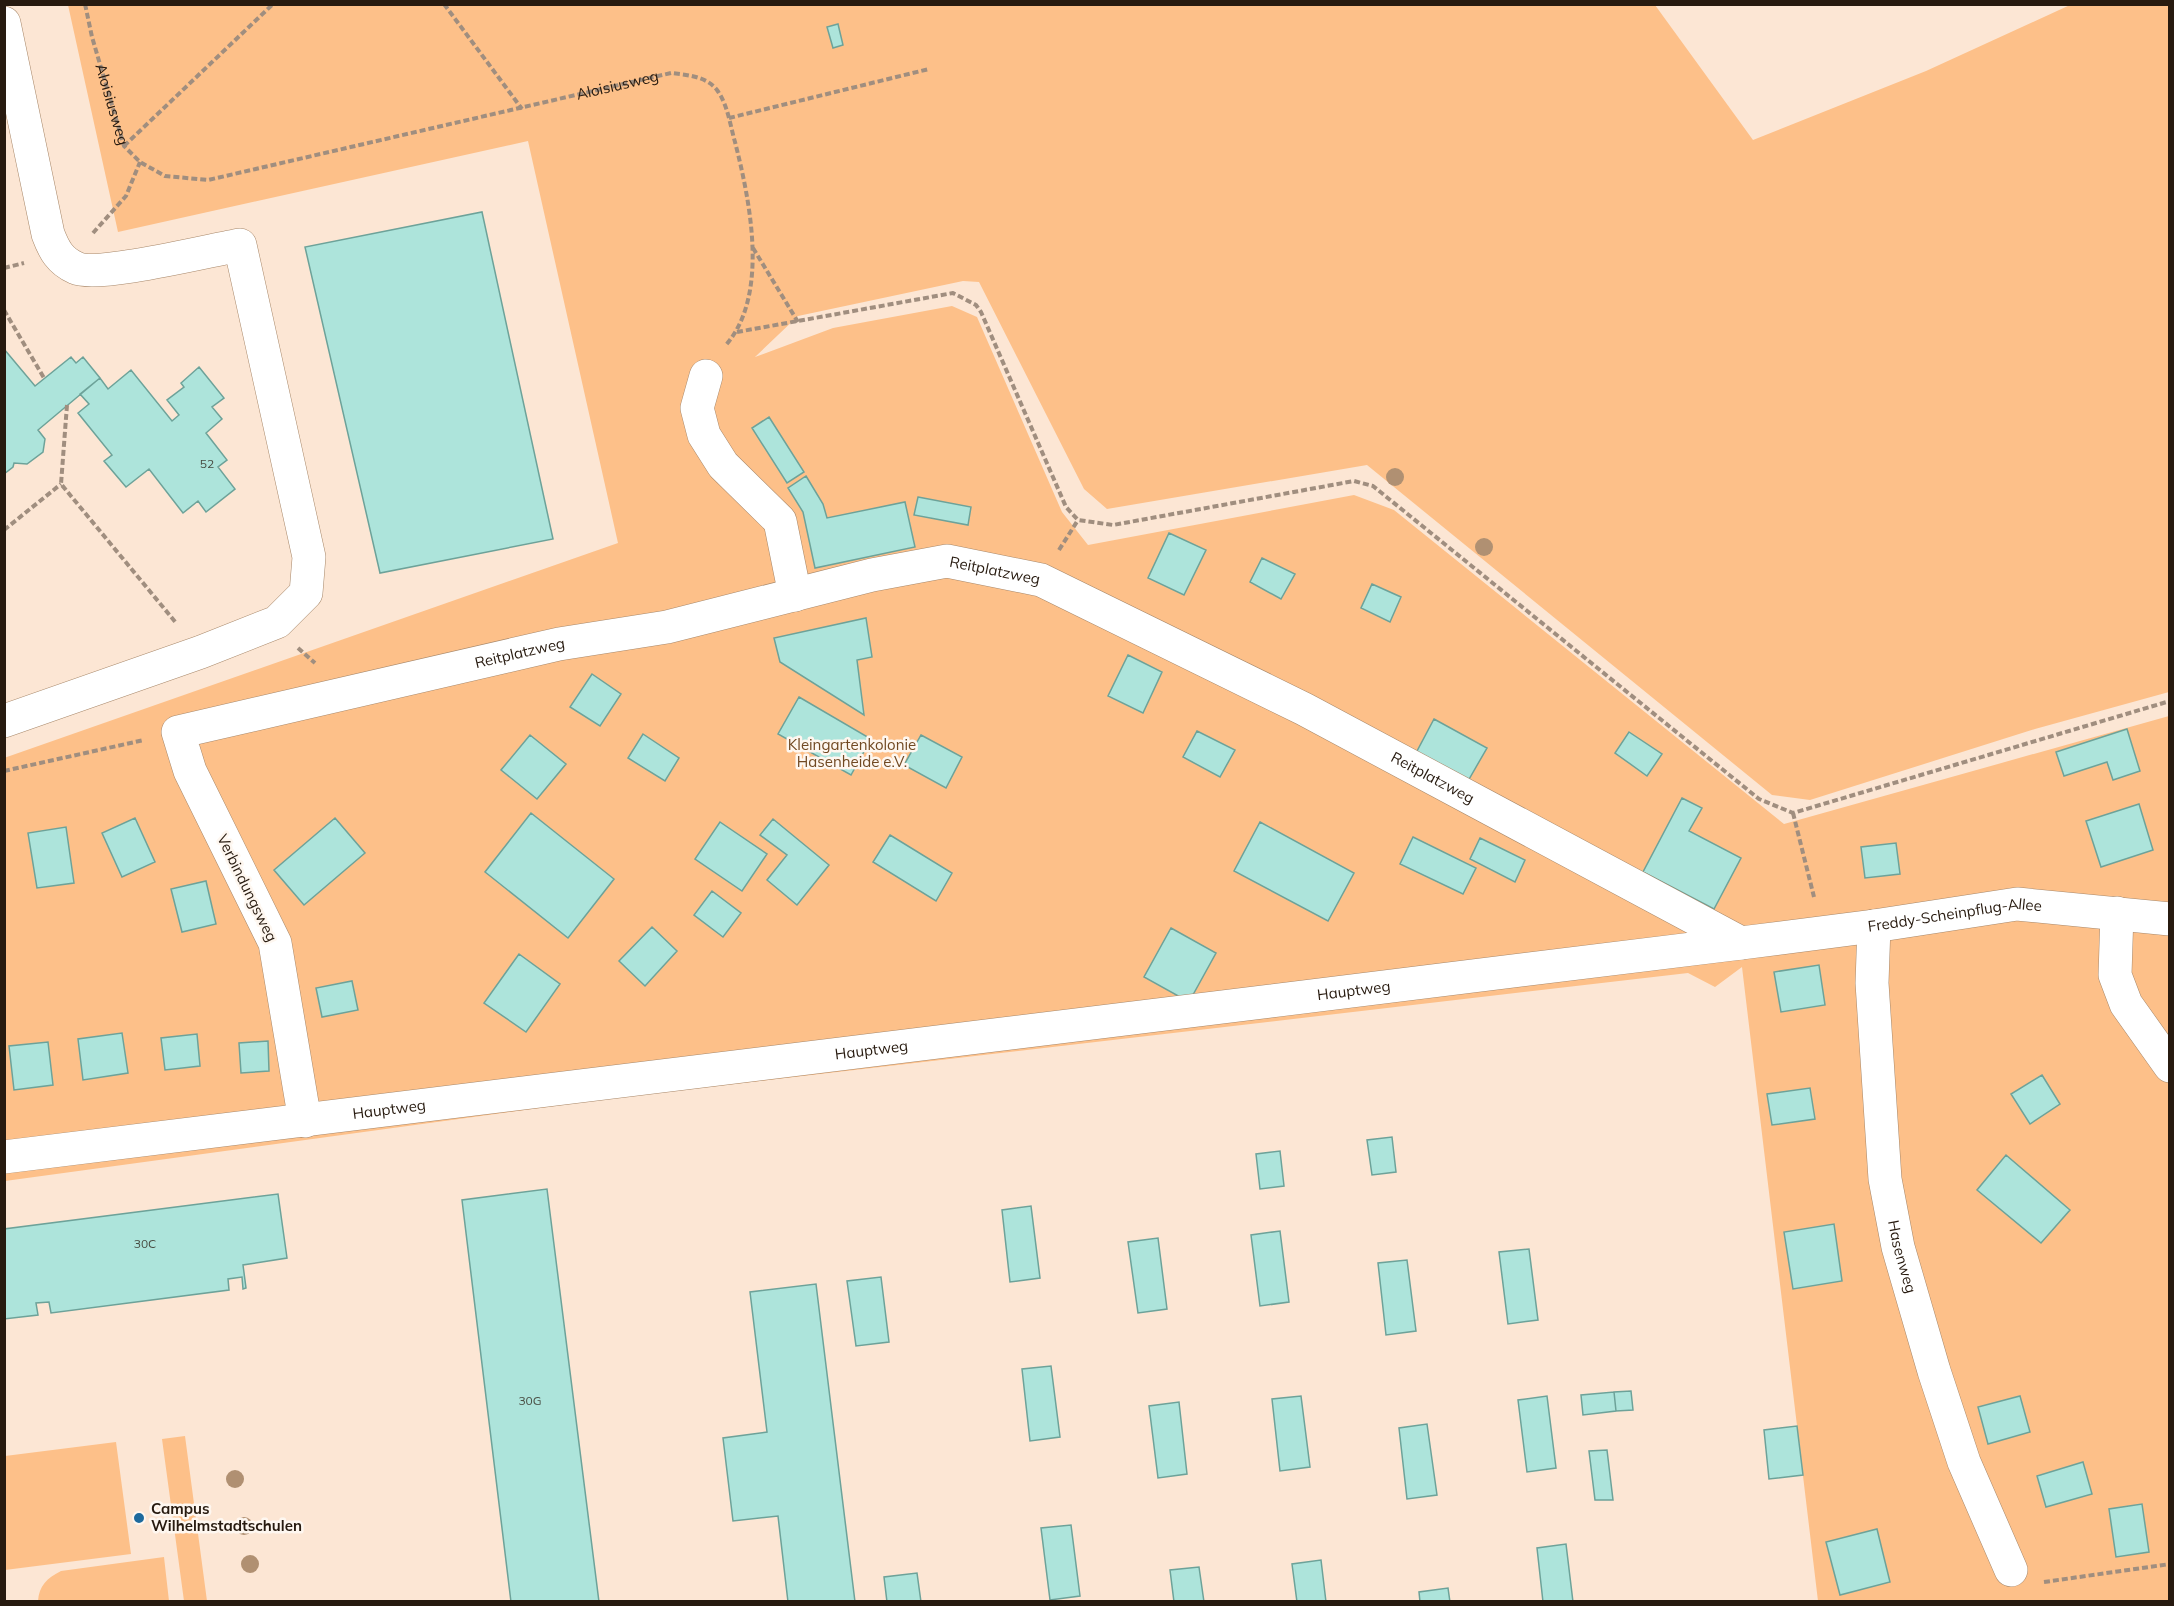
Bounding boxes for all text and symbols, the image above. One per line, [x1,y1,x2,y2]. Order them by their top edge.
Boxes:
street label: Aloisiusweg [91,61,133,147]
street label: Aloisiusweg [574,66,660,104]
house number: 52 [200,456,214,471]
street label: Reitplatzweg [948,552,1042,589]
street label: Reitplatzweg [473,633,566,672]
park label: Kleingartenkolonie Hasenheide e.V. [788,735,916,771]
street label: Reitplatzweg [1388,747,1478,807]
street label: Verbindungsweg [213,831,282,945]
street label: Freddy-Scheinpflug-Allee [1867,894,2043,936]
street label: Hauptweg [1316,976,1391,1004]
street label: Hauptweg [834,1036,909,1064]
street label: Hauptweg [351,1095,427,1123]
street label: Hasenweg [1884,1218,1921,1295]
house number: 30C [134,1236,156,1251]
house number: 30G [518,1393,542,1408]
place label: Campus Wilhelmstadtschulen [151,1499,302,1535]
marker: Campus Wilhelmstadtschulen [132,1511,146,1525]

